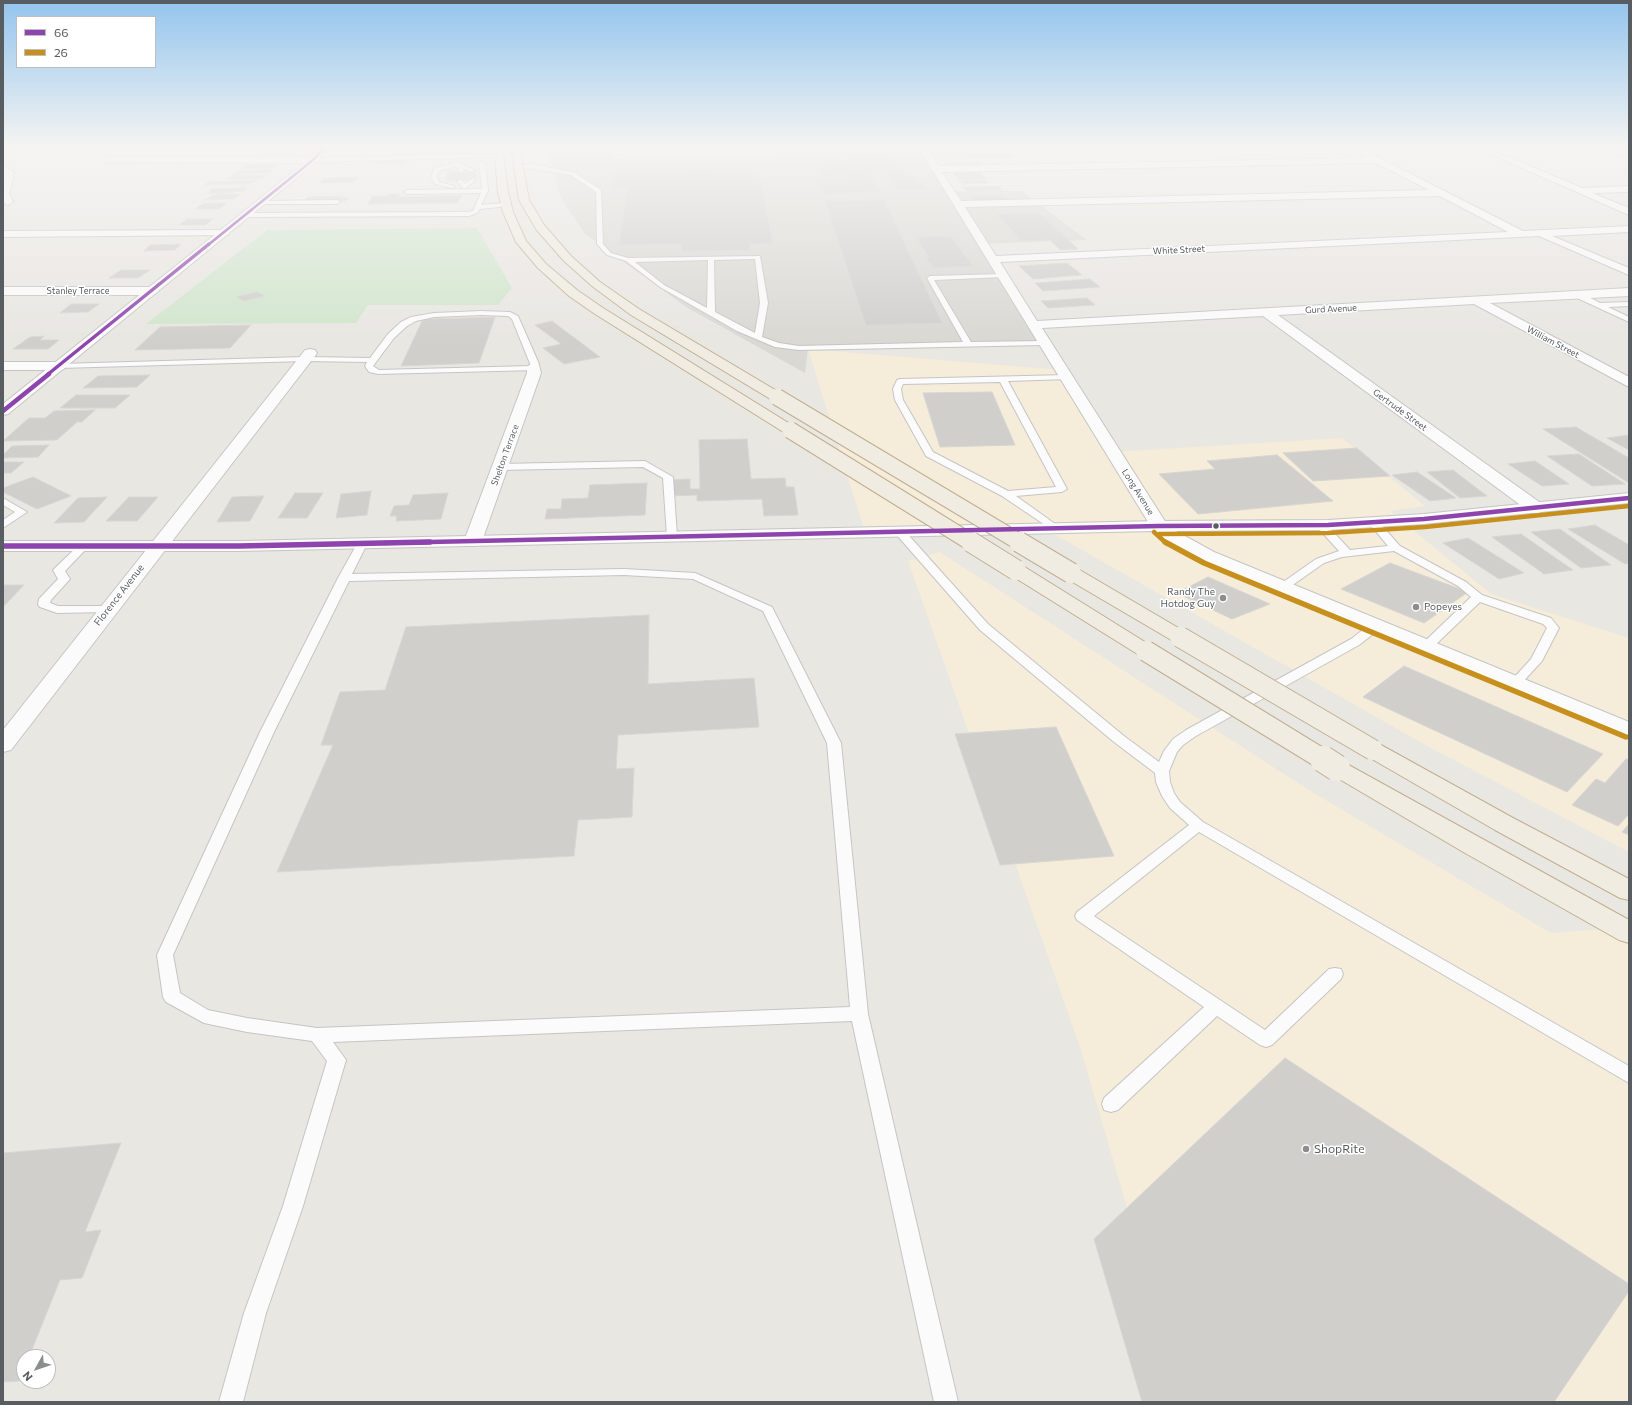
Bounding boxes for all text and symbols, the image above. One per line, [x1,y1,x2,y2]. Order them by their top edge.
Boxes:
legend [16,16,156,68]
text: 66 [54,25,69,39]
text: 26 [54,45,68,59]
street label: White Street [1153,243,1205,257]
street label: Stanley Terrace [47,286,109,296]
street label: Gurd Avenue [1305,302,1357,316]
street label: William Street [1525,324,1581,360]
street label: Gertrude Street [1371,387,1429,433]
street label: Shelton Terrace [489,423,521,487]
street label: Long Avenue [1120,467,1156,517]
unlabelled marker [1211,521,1221,531]
street label: Florence Avenue [91,562,147,628]
place label: Randy The Hotdog Guy [1160,586,1215,610]
marker: Randy The Hotdog Guy [1218,593,1228,603]
place label: Popeyes [1424,601,1462,613]
marker: Popeyes [1411,602,1421,612]
place label: ShopRite [1314,1142,1364,1156]
marker: ShopRite [1301,1144,1311,1154]
north arrow [16,1349,56,1389]
text: N [20,1369,35,1384]

